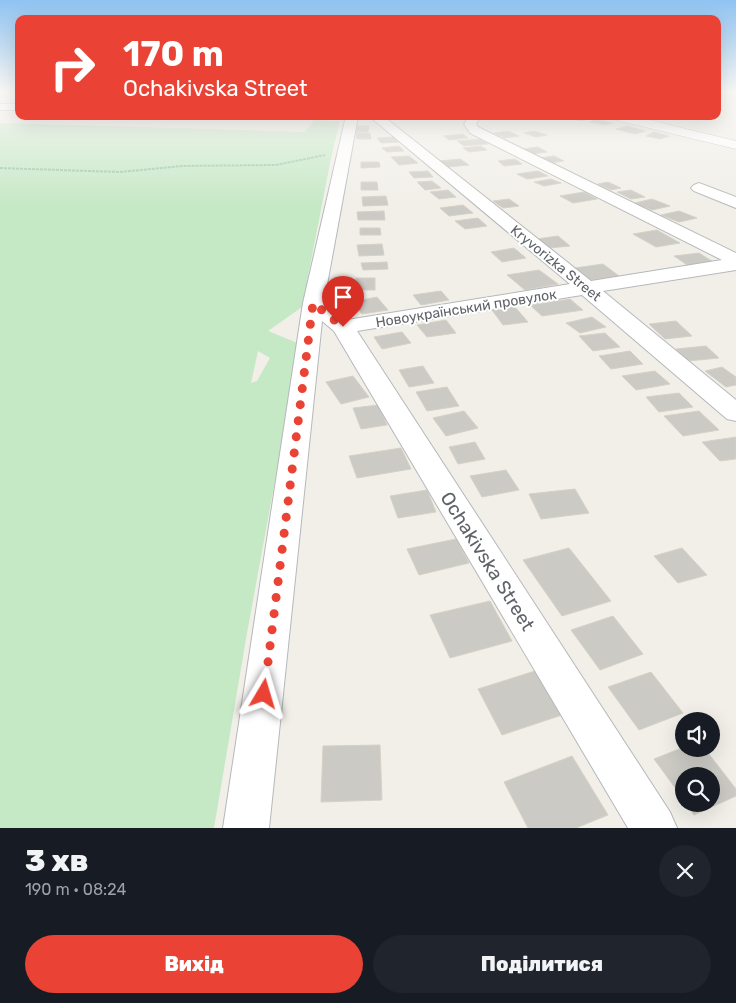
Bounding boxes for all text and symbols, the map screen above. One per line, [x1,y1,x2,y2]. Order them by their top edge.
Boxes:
text: 170 m [123,33,224,75]
icon: right [40,35,105,100]
text: Ochakivska Street [123,75,308,102]
street label: Kryvorizka Street [507,222,605,305]
pin [322,276,364,327]
icon: arrive [329,283,357,311]
street label: Новоукраїнський провулок [374,286,558,331]
street label: Ochakivska Street [436,488,540,635]
position arrow [237,667,289,719]
map controls [675,712,720,812]
button: sound [675,712,720,757]
button: search [675,767,720,812]
text: 3 хв [25,843,89,879]
button: close [659,845,711,897]
text: 190 m · 08:24 [25,880,126,899]
button: Вихід [25,935,363,993]
button: Поділитися [373,935,711,993]

